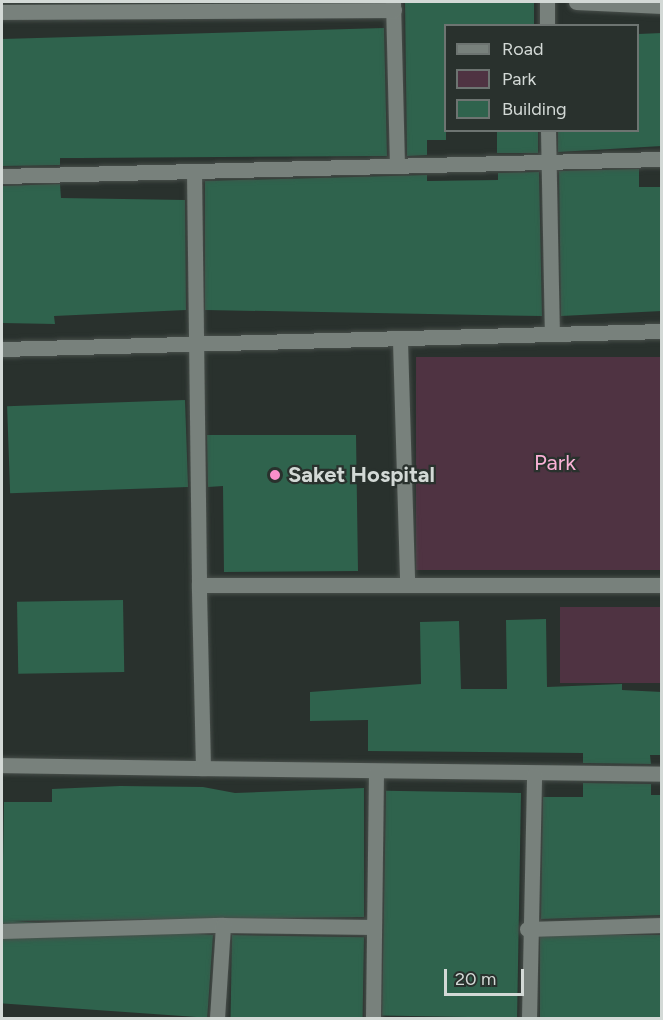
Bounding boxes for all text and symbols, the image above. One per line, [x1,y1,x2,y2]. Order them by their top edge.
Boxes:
legend [444,24,639,132]
text: Road [502,38,543,60]
text: Park [502,68,536,90]
text: Building [502,98,567,120]
park label: Park [534,450,576,476]
place label: Saket Hospital [288,462,435,488]
marker: Saket Hospital [266,466,284,484]
scale bar [447,957,526,995]
text: 20 m [455,968,496,990]

